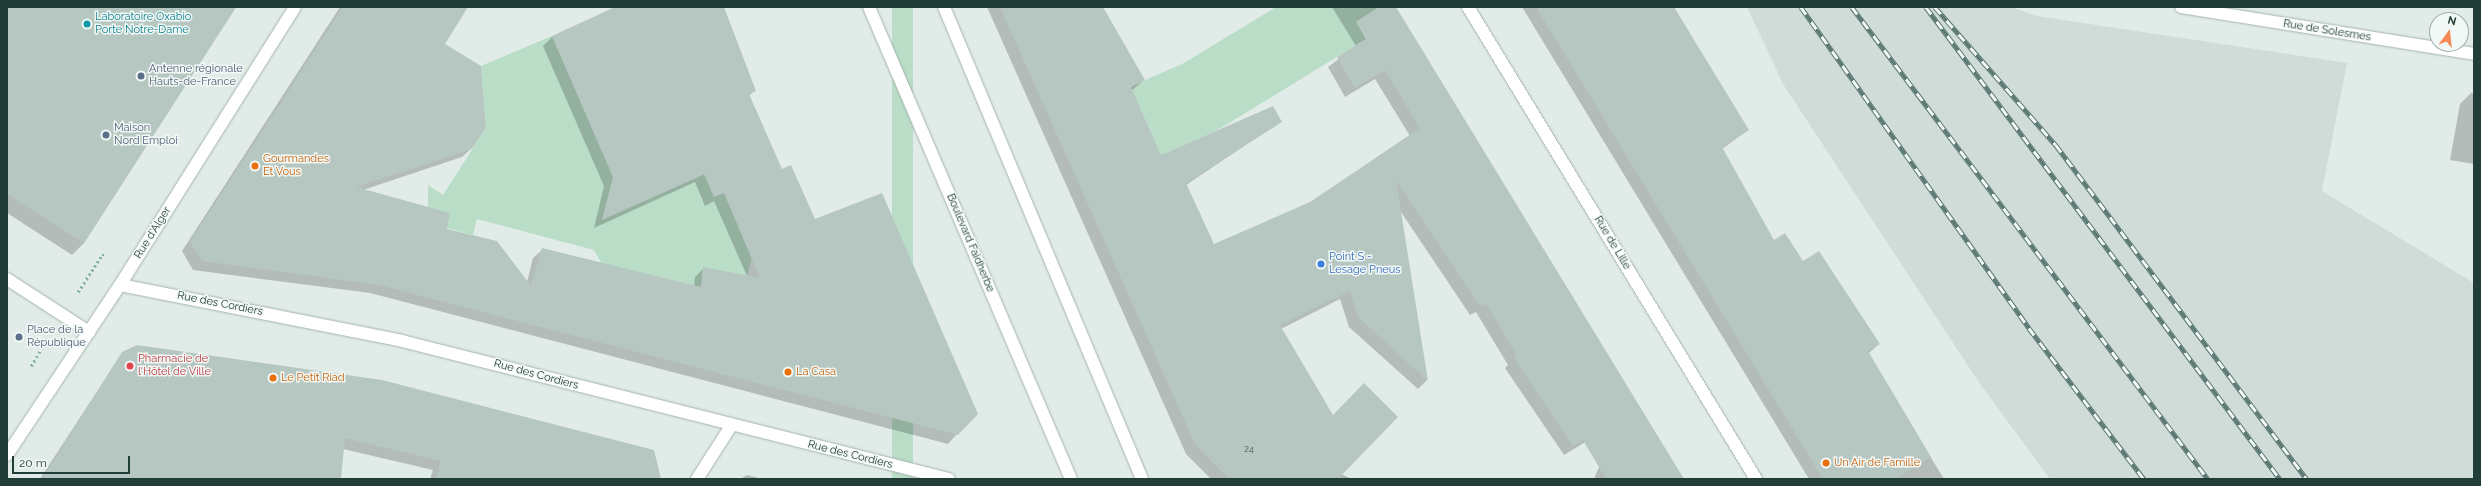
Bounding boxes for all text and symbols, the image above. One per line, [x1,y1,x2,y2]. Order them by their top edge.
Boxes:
place label: Laboratoire Oxabio Porte Notre-Dame [95,11,191,37]
north arrow [2429,12,2469,52]
text: N [2446,14,2458,28]
street label: Rue de Solesmes [2282,18,2372,44]
marker: Laboratoire Oxabio Porte Notre-Dame [82,19,92,29]
place label: Antenne régionale Hauts-de-France [149,63,243,89]
marker: Antenne régionale Hauts-de-France [136,71,146,81]
place label: Maison Nord Emploi [114,122,178,148]
marker: Maison Nord Emploi [101,130,111,140]
place label: Gourmandes Et Vous [263,153,329,179]
marker: Gourmandes Et Vous [250,161,260,171]
street label: Boulevard Faidherbe [943,192,997,294]
street label: Rue d'Alger [132,205,174,261]
street label: Rue de Lille [1591,214,1633,272]
place label: Point S - Lesage Pneus [1329,251,1401,277]
marker: Point S - Lesage Pneus [1316,259,1326,269]
street label: Rue des Cordiers [176,289,264,319]
place label: Place de la République [27,324,86,350]
marker: Place de la République [14,332,24,342]
place label: Pharmacie de l'Hôtel de Ville [138,353,212,379]
street label: Rue des Cordiers [492,357,580,393]
marker: Pharmacie de l'Hôtel de Ville [125,361,135,371]
place label: La Casa [796,365,836,379]
marker: La Casa [783,367,793,377]
place label: Le Petit Riad [281,371,345,385]
marker: Le Petit Riad [268,373,278,383]
street label: Rue des Cordiers [806,438,894,472]
house number: 24 [1244,444,1254,454]
scale bar [14,448,132,474]
text: 20 m [19,456,47,470]
place label: Un Air de Famille [1834,456,1921,470]
marker: Un Air de Famille [1821,458,1831,468]

